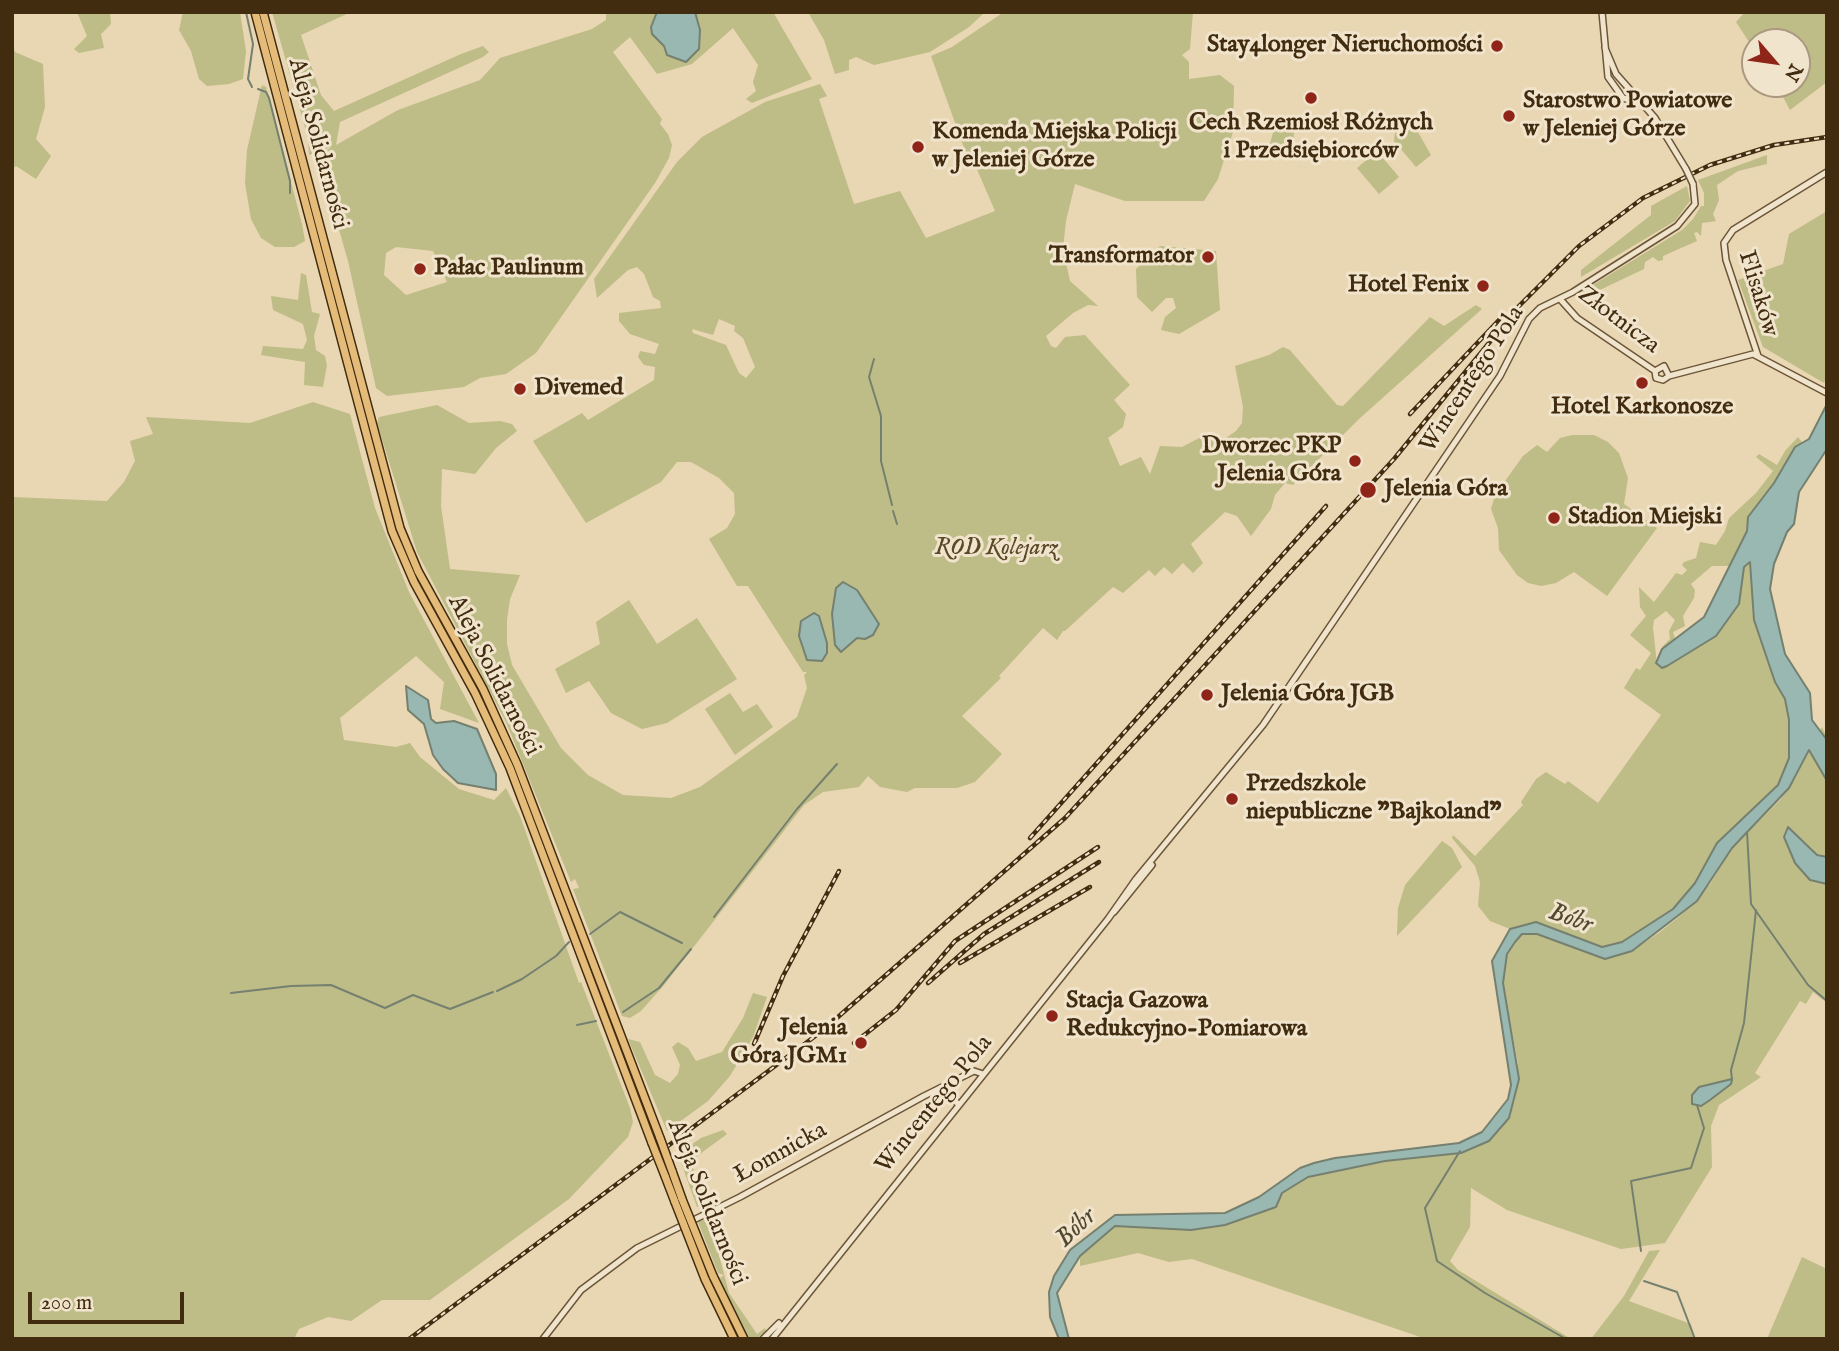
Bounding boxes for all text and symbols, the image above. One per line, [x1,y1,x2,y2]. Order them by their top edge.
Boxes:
north arrow [1741,28,1811,98]
place label: Stay4longer Nieruchomości [1207,32,1483,60]
marker: Stay4longer Nieruchomości [1489,38,1505,54]
street label: Aleja Solidarności [280,55,354,233]
text: N [1778,59,1807,85]
place label: Starostwo Powiatowe w Jeleniej Górze [1523,88,1732,144]
marker: Cech Rzemiosł Różnych i Przedsiębiorców [1303,90,1319,106]
marker: Starostwo Powiatowe w Jeleniej Górze [1501,108,1517,124]
place label: Cech Rzemiosł Różnych i Przedsiębiorców [1189,110,1433,166]
place label: Komenda Miejska Policji w Jeleniej Górze [932,119,1177,175]
marker: Komenda Miejska Policji w Jeleniej Górze [910,139,926,155]
place label: Transformator [1049,243,1194,271]
street label: Flisaków [1730,248,1784,340]
marker: Transformator [1200,249,1216,265]
place label: Pałac Paulinum [434,255,584,283]
marker: Pałac Paulinum [412,261,428,277]
place label: Hotel Fenix [1348,272,1469,300]
marker: Hotel Fenix [1475,278,1491,294]
street label: Złotnicza [1571,281,1665,361]
street label: Wincentego Pola [1415,301,1531,459]
place label: Divemed [534,375,623,403]
marker: Hotel Karkonosze [1634,375,1650,391]
marker: Divemed [512,381,528,397]
place label: Hotel Karkonosze [1551,394,1733,422]
place label: Dworzec PKP Jelenia Góra [1202,433,1341,489]
marker: Dworzec PKP Jelenia Góra [1347,453,1363,469]
place label: Jelenia Góra [1384,476,1508,504]
marker: Jelenia Góra [1358,480,1378,500]
place label: Stadion Miejski [1568,504,1722,532]
marker: Stadion Miejski [1546,510,1562,526]
park label: ROD Kolejarz [935,535,1057,563]
street label: Aleja Solidarności [440,591,546,761]
place label: Jelenia Góra JGB [1221,681,1394,709]
marker: Jelenia Góra JGB [1199,687,1215,703]
place label: Przedszkole niepubliczne "Bajkoland" [1246,771,1501,827]
marker: Przedszkole niepubliczne "Bajkoland" [1224,791,1240,807]
water label: Bóbr [1544,898,1596,942]
place label: Stacja Gazowa Redukcyjno-Pomiarowa [1066,988,1307,1044]
marker: Stacja Gazowa Redukcyjno-Pomiarowa [1044,1008,1060,1024]
place label: Jelenia Góra JGM1 [731,1015,847,1071]
street label: Wincentego Pola [870,1030,1000,1180]
marker: Jelenia Góra JGM1 [853,1035,869,1051]
street label: Aleja Solidarności [660,1116,752,1290]
street label: Łomnicka [730,1117,832,1191]
water label: Bóbr [1050,1202,1104,1256]
scale bar [32,1278,187,1322]
text: 200 m [41,1290,92,1317]

